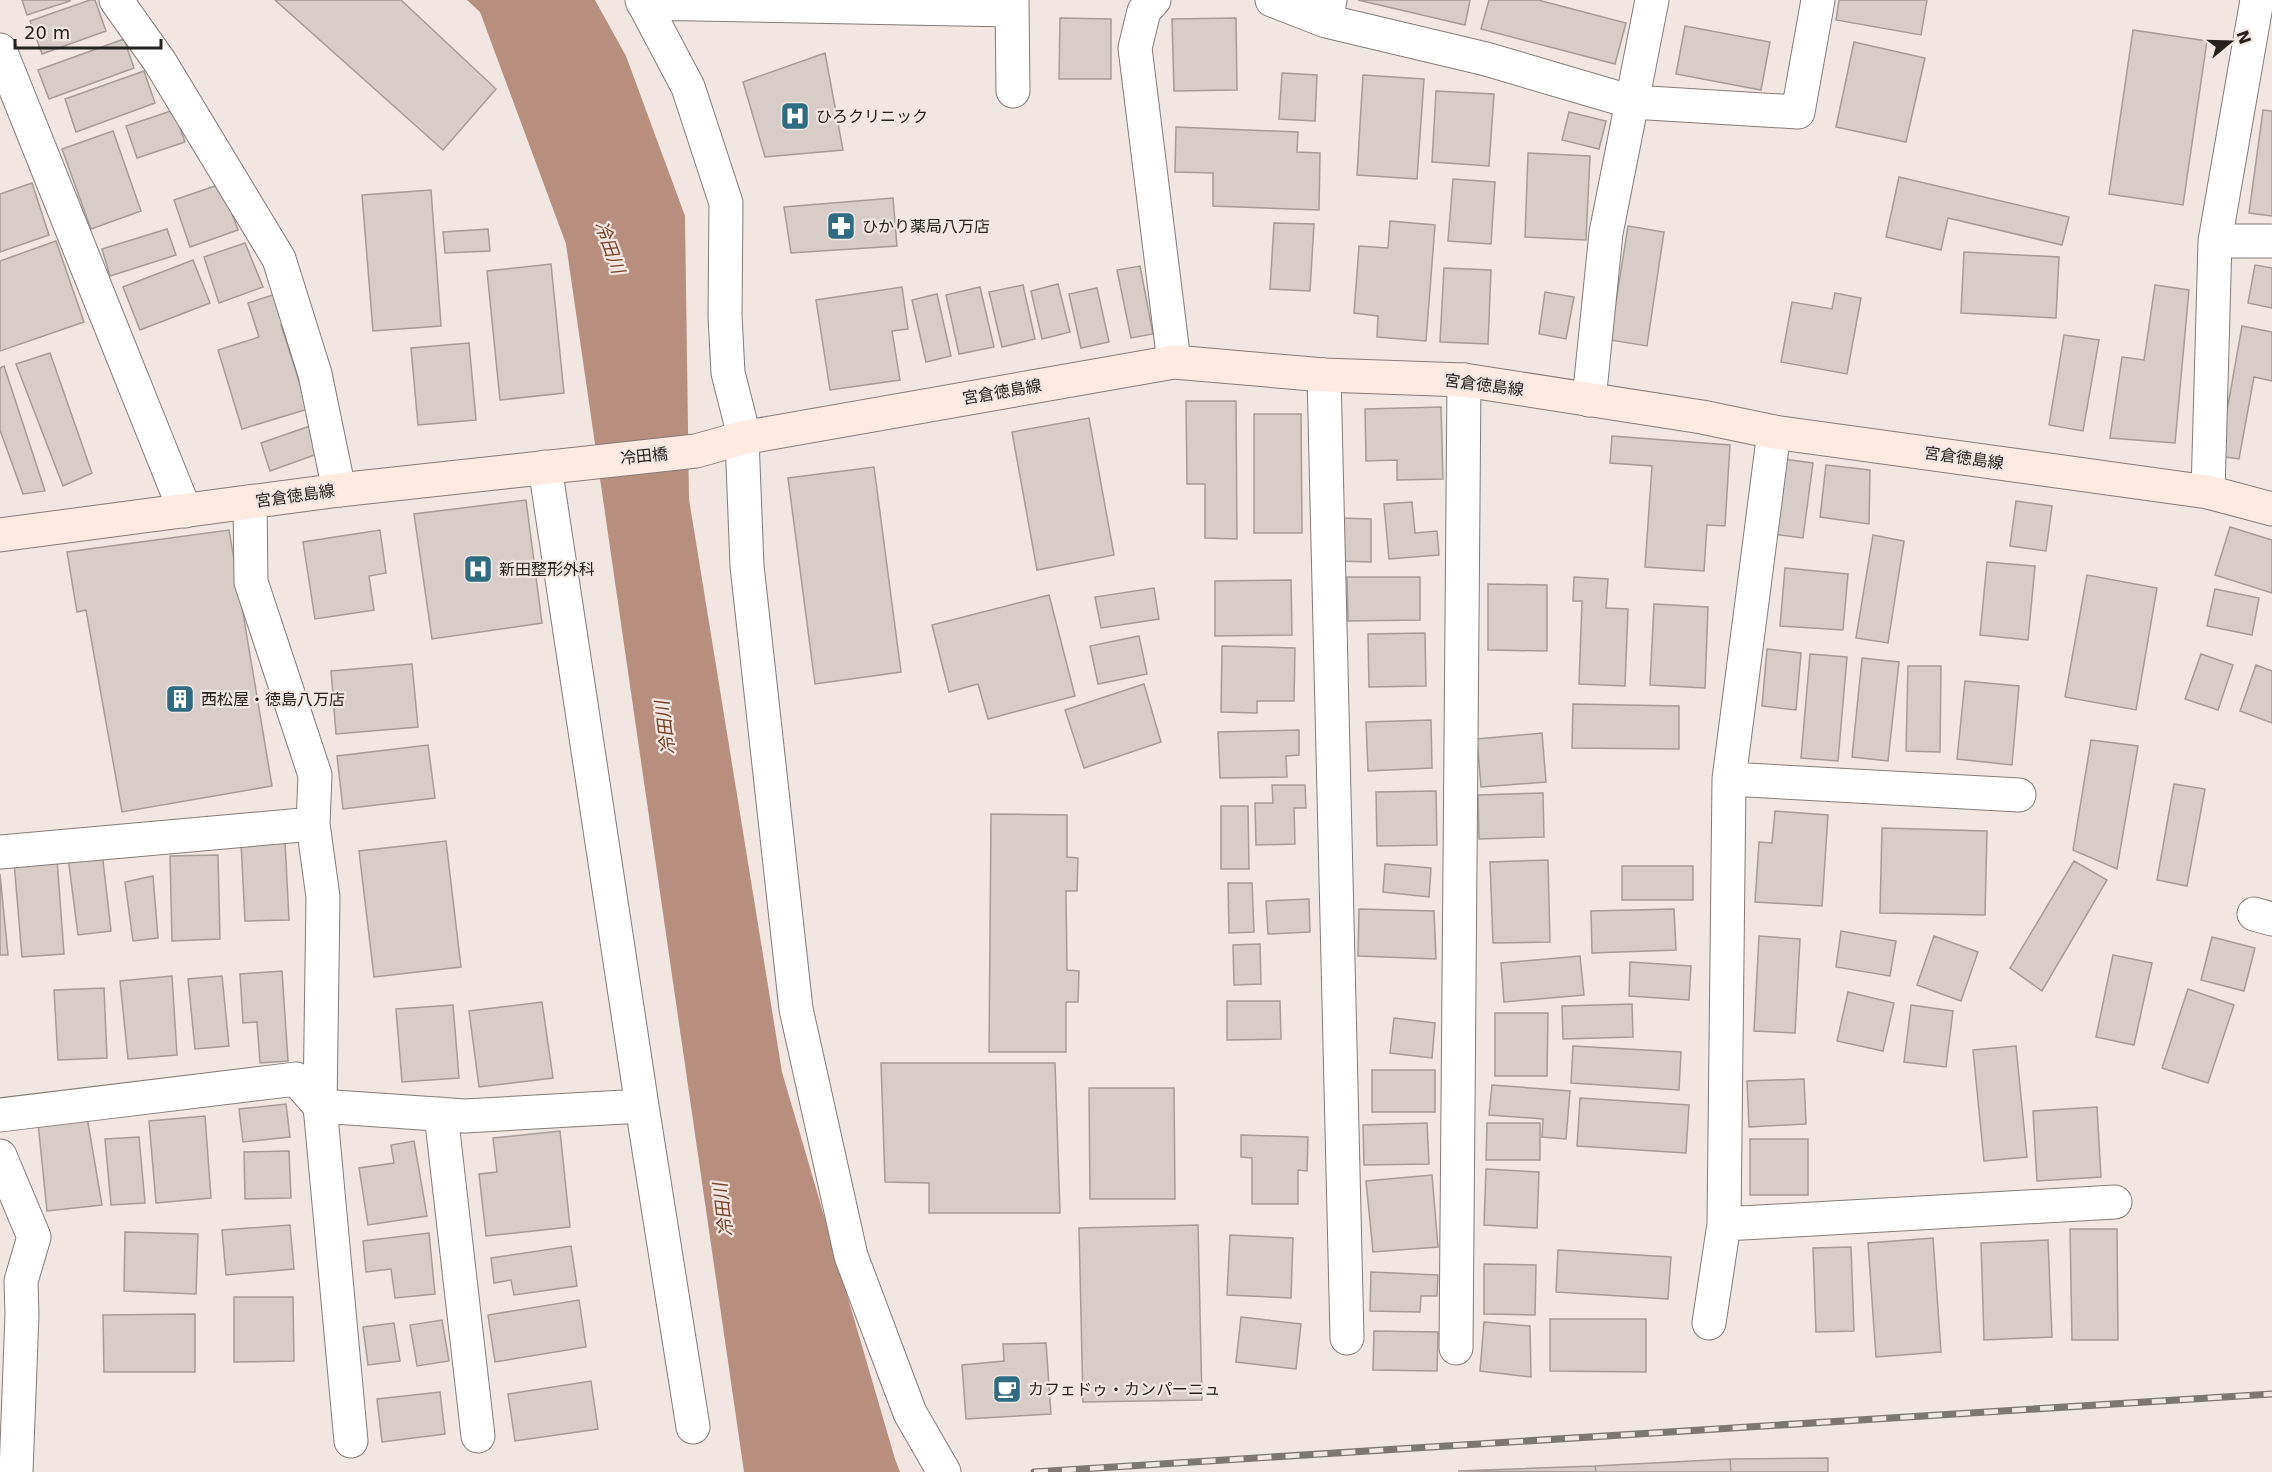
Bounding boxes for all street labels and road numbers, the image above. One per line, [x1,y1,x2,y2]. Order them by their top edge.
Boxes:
street label: 宮倉徳島線 [1443,371,1525,399]
street label: 宮倉徳島線 [961,376,1043,408]
street label: 宮倉徳島線 [1923,443,2005,473]
street label: 冷田橋 [619,444,669,468]
street label: 宮倉徳島線 [254,481,336,511]

